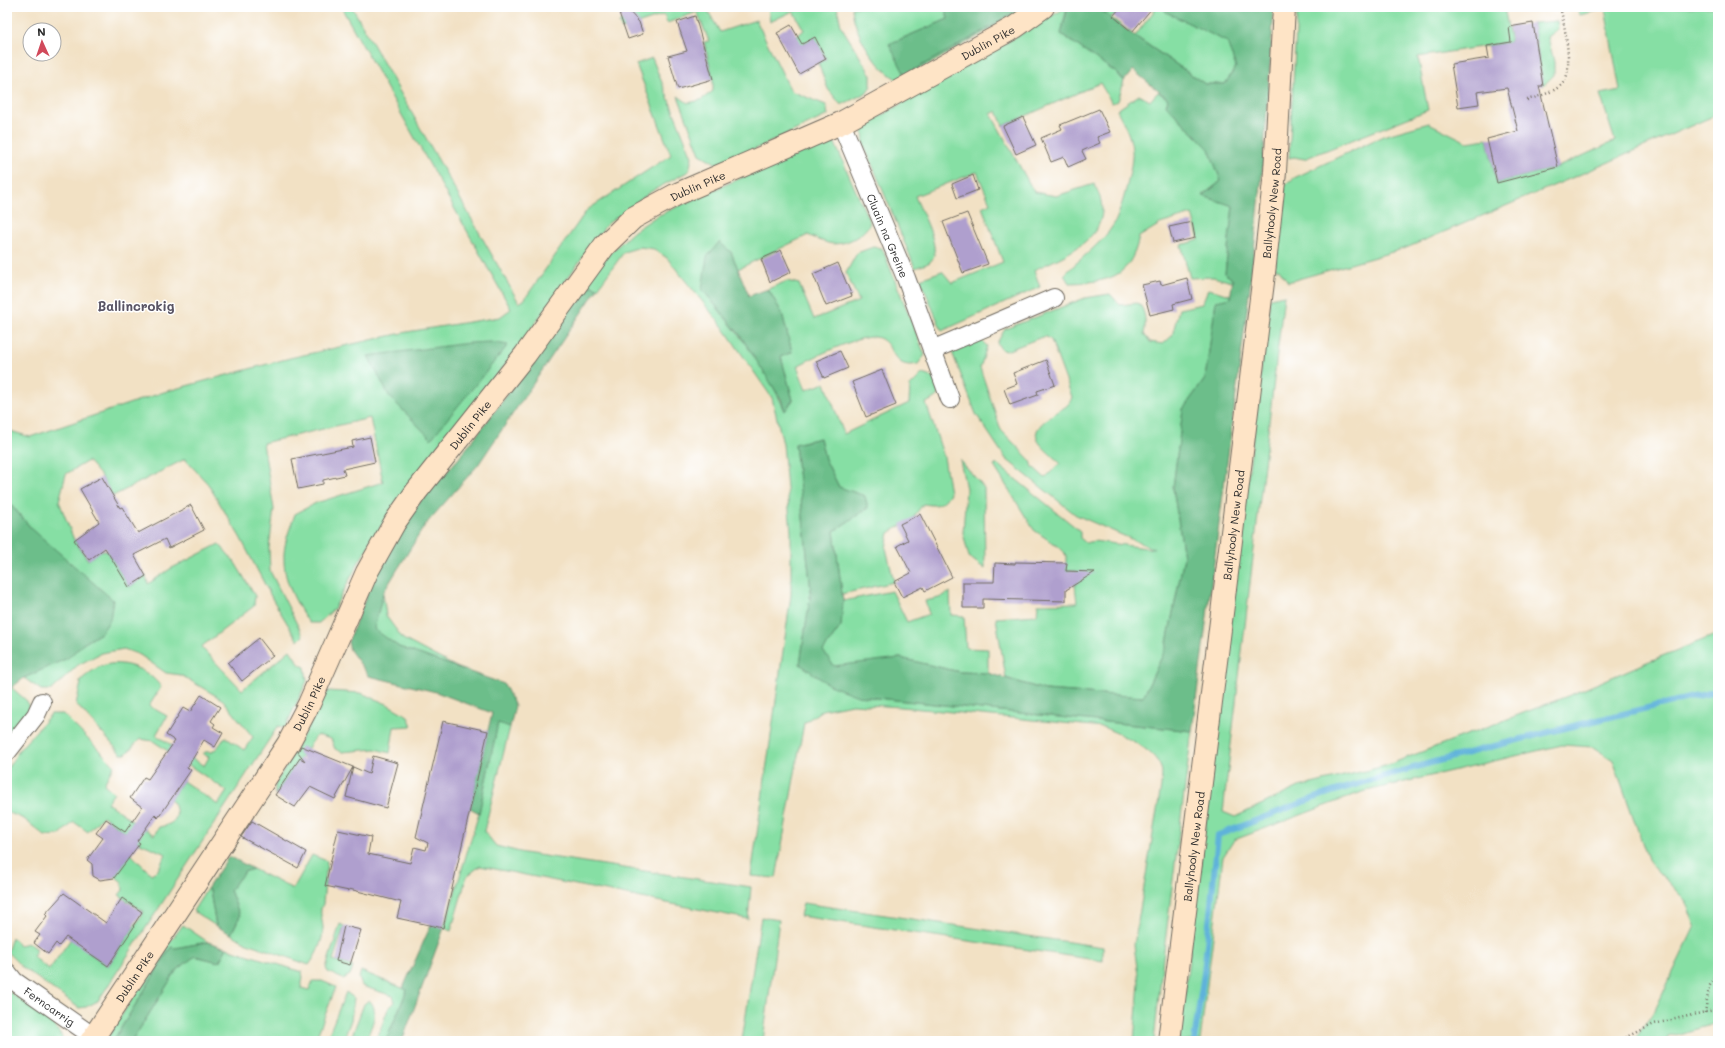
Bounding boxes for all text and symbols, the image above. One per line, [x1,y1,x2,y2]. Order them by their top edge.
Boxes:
street label: Dublin Pike [958,21,1017,63]
north arrow [22,22,62,62]
text: N [37,24,46,39]
street label: Ballyhooly New Road [1258,148,1284,259]
street label: Dublin Pike [667,167,728,204]
street label: Cluain na Greine [864,191,913,280]
district label: Ballincrokig [97,297,175,314]
street label: Dublin Pike [445,396,494,452]
street label: Ballyhooly New Road [1219,469,1247,581]
street label: Dublin Pike [289,673,328,733]
street label: Ballyhooly New Road [1179,791,1207,902]
street label: Dublin Pike [112,947,157,1005]
street label: Ferncarrig [21,983,78,1029]

